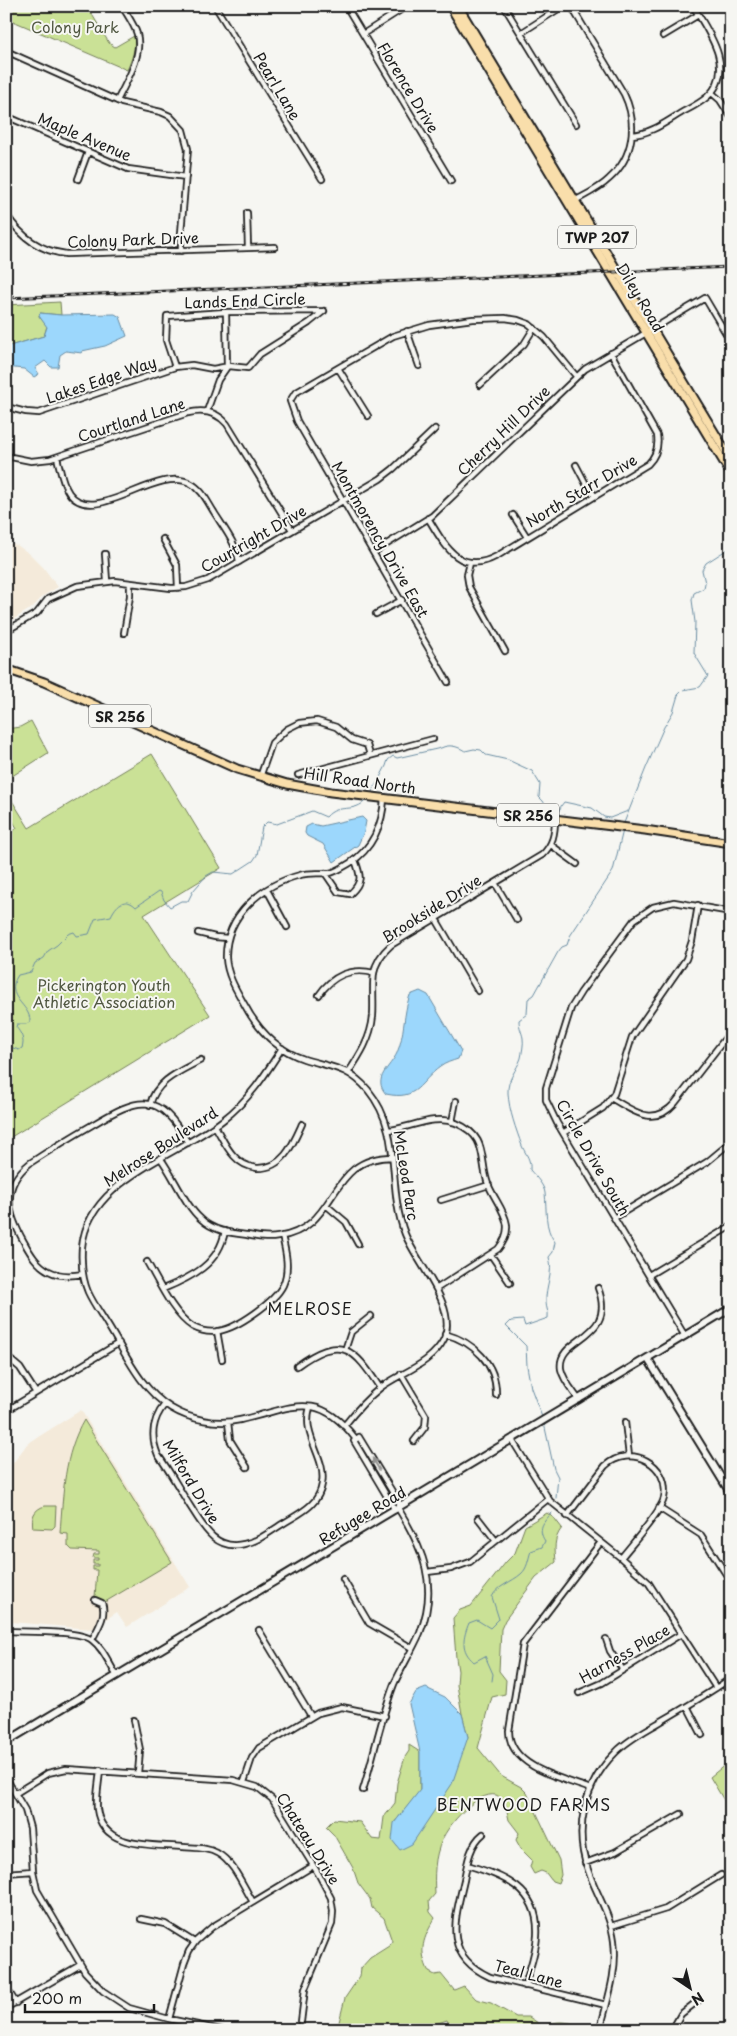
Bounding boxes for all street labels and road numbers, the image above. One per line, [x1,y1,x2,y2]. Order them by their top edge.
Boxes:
street label: Florence Drive [373,37,445,137]
street label: Pearl Lane [249,48,307,124]
street label: Maple Avenue [35,106,135,166]
street label: Colony Park Drive [67,225,199,253]
road number: TWP 207 [558,226,636,248]
street label: Diley Road [611,258,671,336]
street label: Lands End Circle [184,286,306,314]
street label: Lakes Edge Way [43,349,159,409]
street label: Cherry Hill Drive [451,379,555,480]
street label: Courtland Lane [75,391,187,447]
street label: North Starr Drive [521,448,641,532]
street label: Montmorency Drive East [327,457,435,621]
street label: Courtright Drive [196,498,310,578]
road number: SR 256 [89,704,151,728]
street label: Hill Road North [303,761,417,799]
road number: SR 256 [497,804,559,826]
street label: Brookside Drive [377,868,485,948]
street label: Circle Drive South [551,1095,637,1219]
street label: Melrose Boulevard [98,1100,222,1192]
street label: McLeod Parc [388,1128,426,1222]
street label: Milford Drive [158,1434,226,1528]
street label: Refugee Road [314,1480,410,1550]
street label: Harness Place [574,1618,674,1688]
street label: Chateau Drive [271,1787,347,1889]
street label: Teal Lane [492,1953,566,1993]

